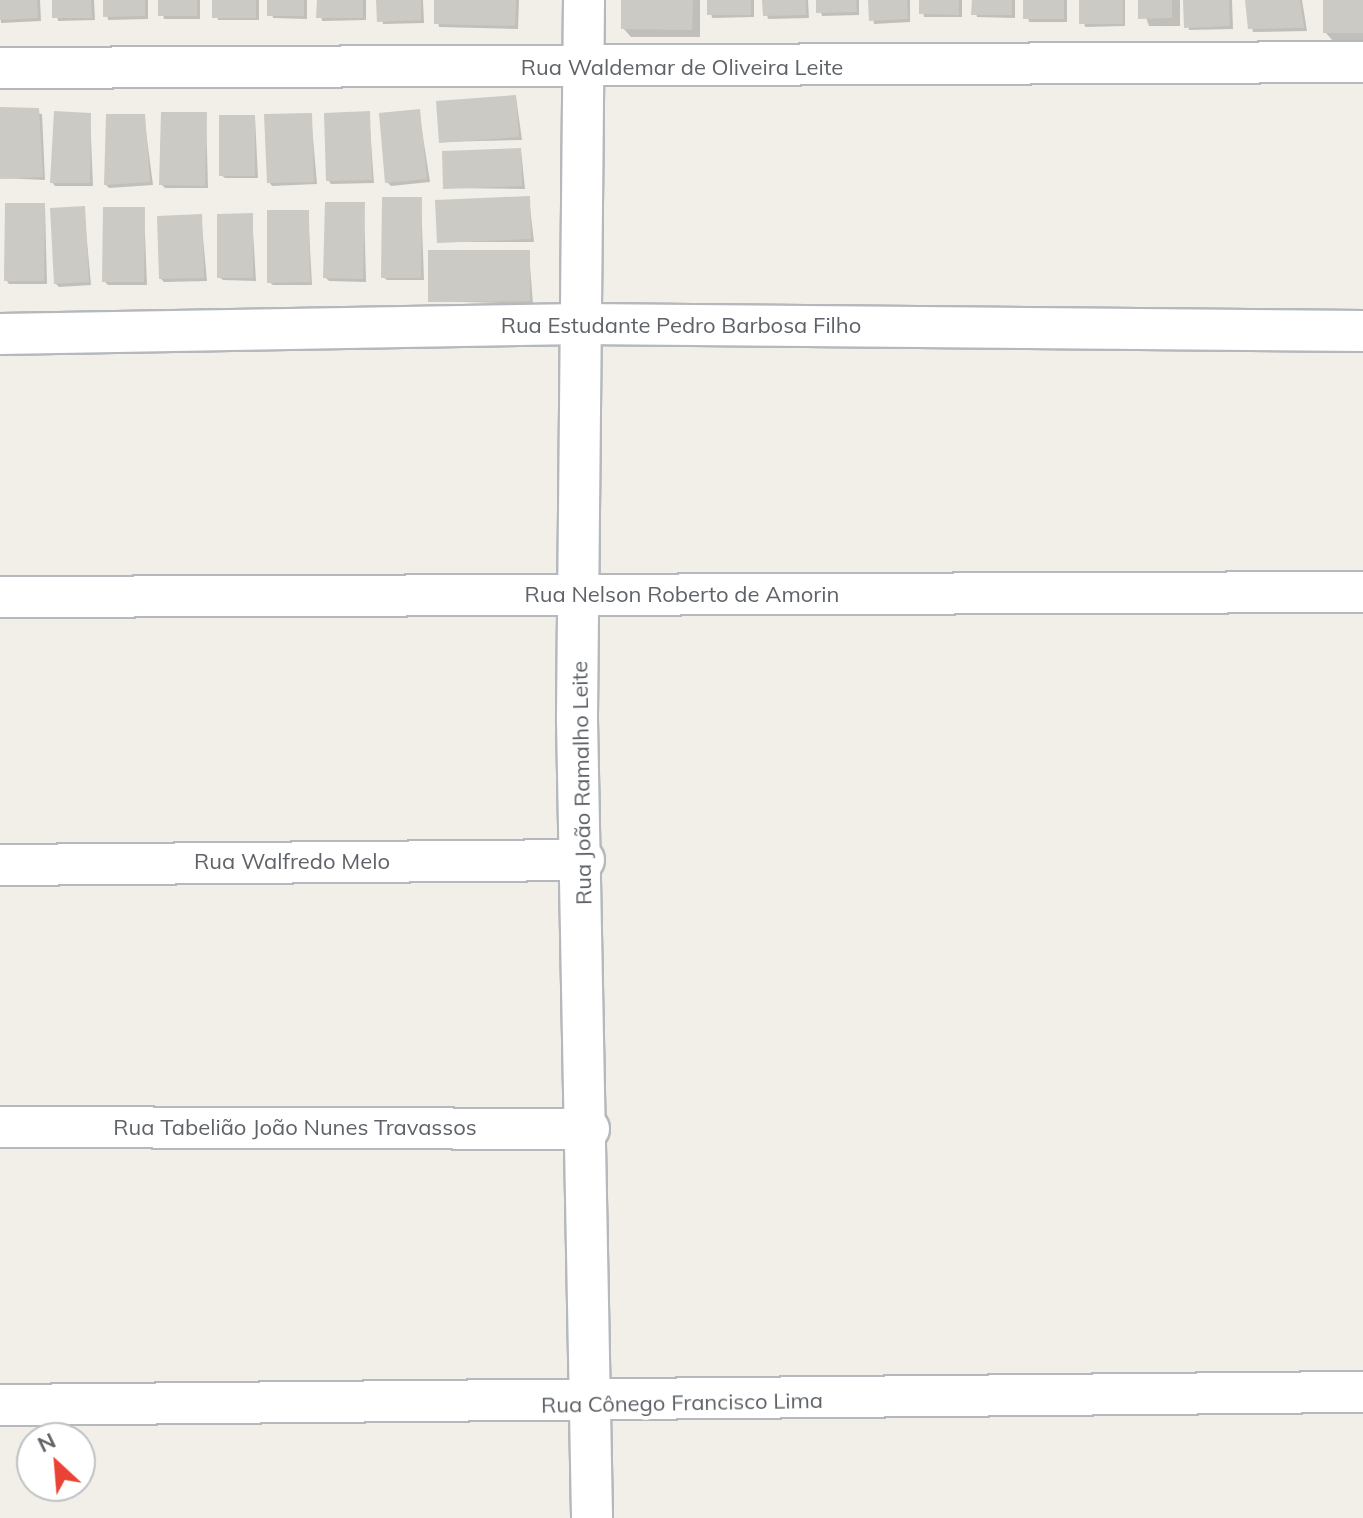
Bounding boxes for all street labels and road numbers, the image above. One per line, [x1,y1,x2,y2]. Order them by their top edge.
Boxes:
street label: Rua Waldemar de Oliveira Leite [521,55,843,81]
street label: Rua Estudante Pedro Barbosa Filho [501,313,861,339]
street label: Rua Nelson Roberto de Amorin [525,582,839,608]
street label: Rua João Ramalho Leite [567,661,597,905]
street label: Rua Walfredo Melo [194,849,390,875]
street label: Rua Tabelião João Nunes Travassos [113,1115,477,1141]
street label: Rua Cônego Francisco Lima [541,1387,823,1419]

